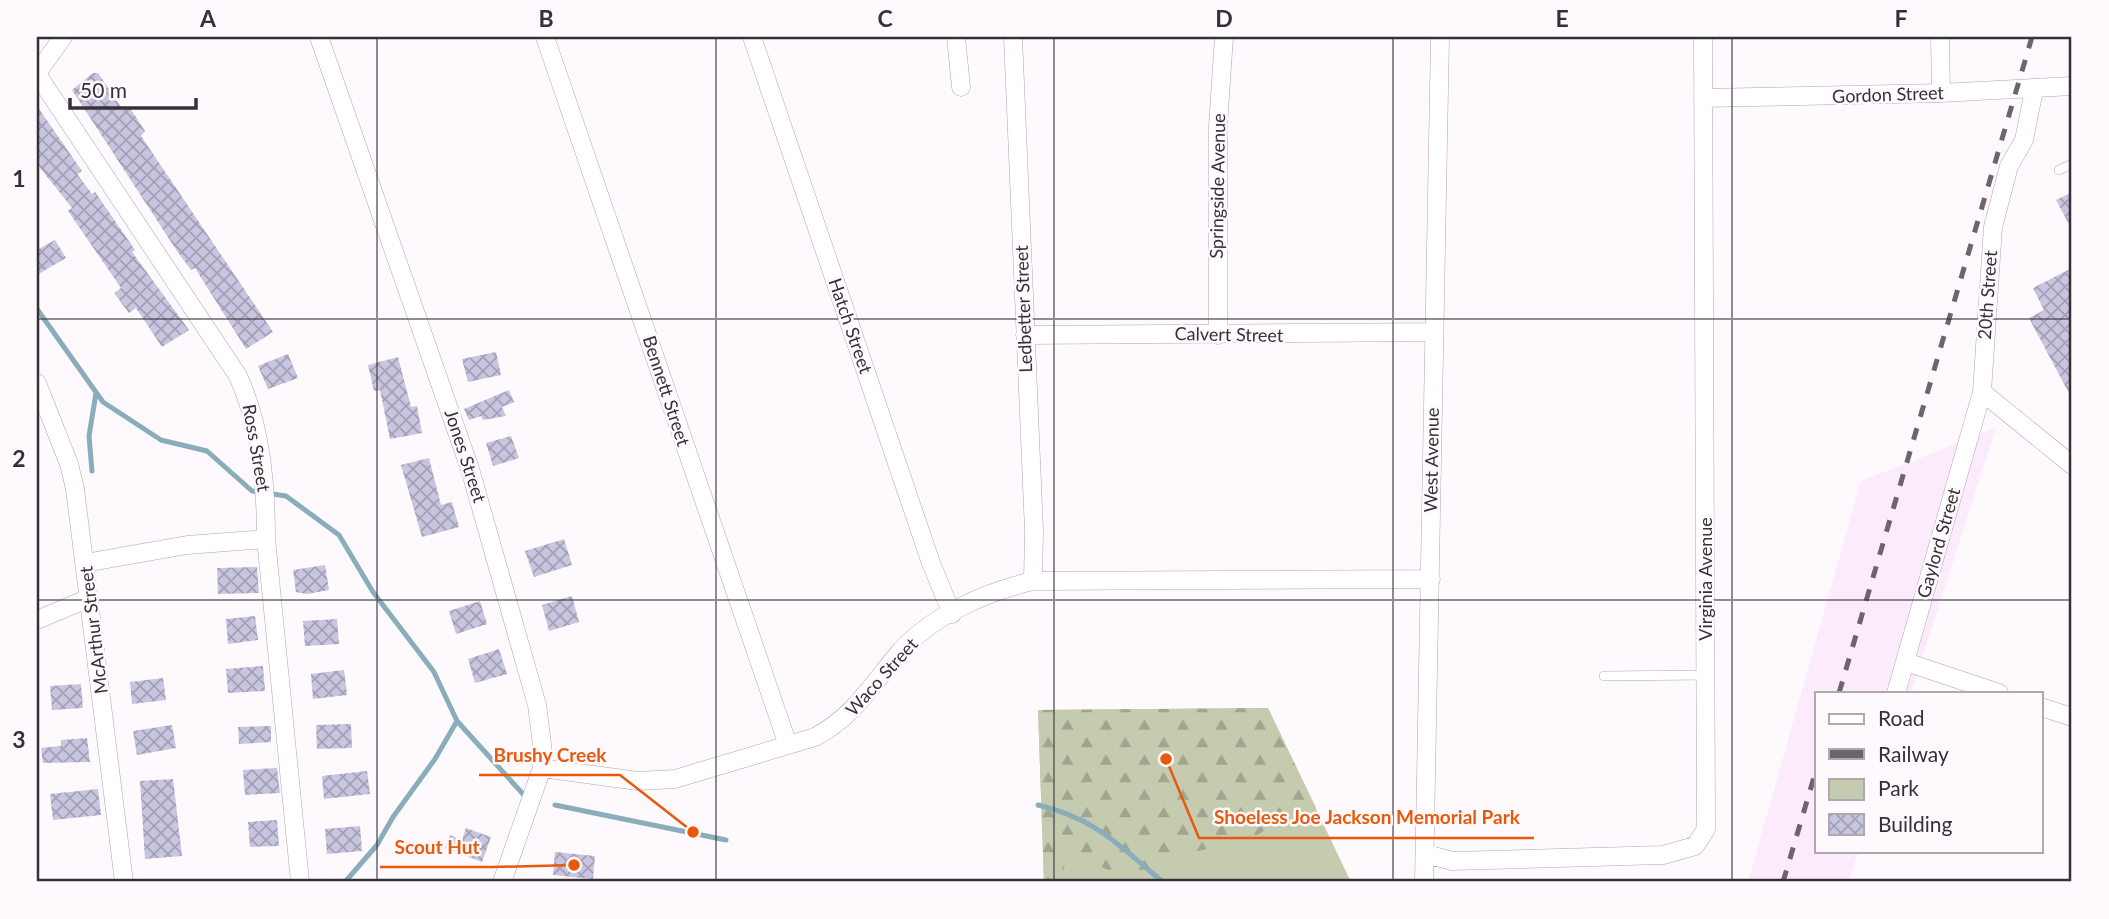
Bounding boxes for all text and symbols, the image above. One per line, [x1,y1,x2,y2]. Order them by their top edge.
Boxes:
text: A [199,4,217,32]
text: B [538,4,554,32]
text: C [877,4,893,32]
text: D [1215,4,1233,32]
text: E [1555,4,1569,32]
text: F [1894,4,1908,32]
scale bar [70,66,196,110]
text: 50 m [80,77,127,102]
street label: Gordon Street [1832,81,1945,107]
street label: Springside Avenue [1205,113,1229,259]
text: 1 [12,164,26,192]
street label: Ledbetter Street [1010,244,1036,373]
street label: 20th Street [1973,249,2001,340]
street label: Hatch Street [824,275,878,377]
street label: Calvert Street [1174,322,1284,346]
street label: Bennett Street [639,333,695,449]
street label: Ross Street [238,402,276,494]
street label: Jones Street [441,406,492,506]
street label: West Avenue [1419,407,1443,513]
text: 2 [12,444,26,472]
street label: Gaylord Street [1912,484,1964,600]
street label: Virginia Avenue [1694,517,1716,641]
street label: McArthur Street [74,565,112,695]
street label: Waco Street [841,632,922,720]
legend [1815,692,2042,852]
text: Road [1878,705,1925,730]
text: 3 [12,725,26,753]
callout: Brushy Creek [479,735,620,775]
text: Railway [1878,741,1949,766]
text: Brushy Creek [494,743,607,766]
text: Park [1878,775,1919,800]
callout: Shoeless Joe Jackson Memorial Park [1199,798,1534,838]
text: Shoeless Joe Jackson Memorial Park [1214,805,1521,828]
text: Building [1878,811,1953,836]
callout: Scout Hut [380,827,493,867]
text: Scout Hut [395,835,479,858]

